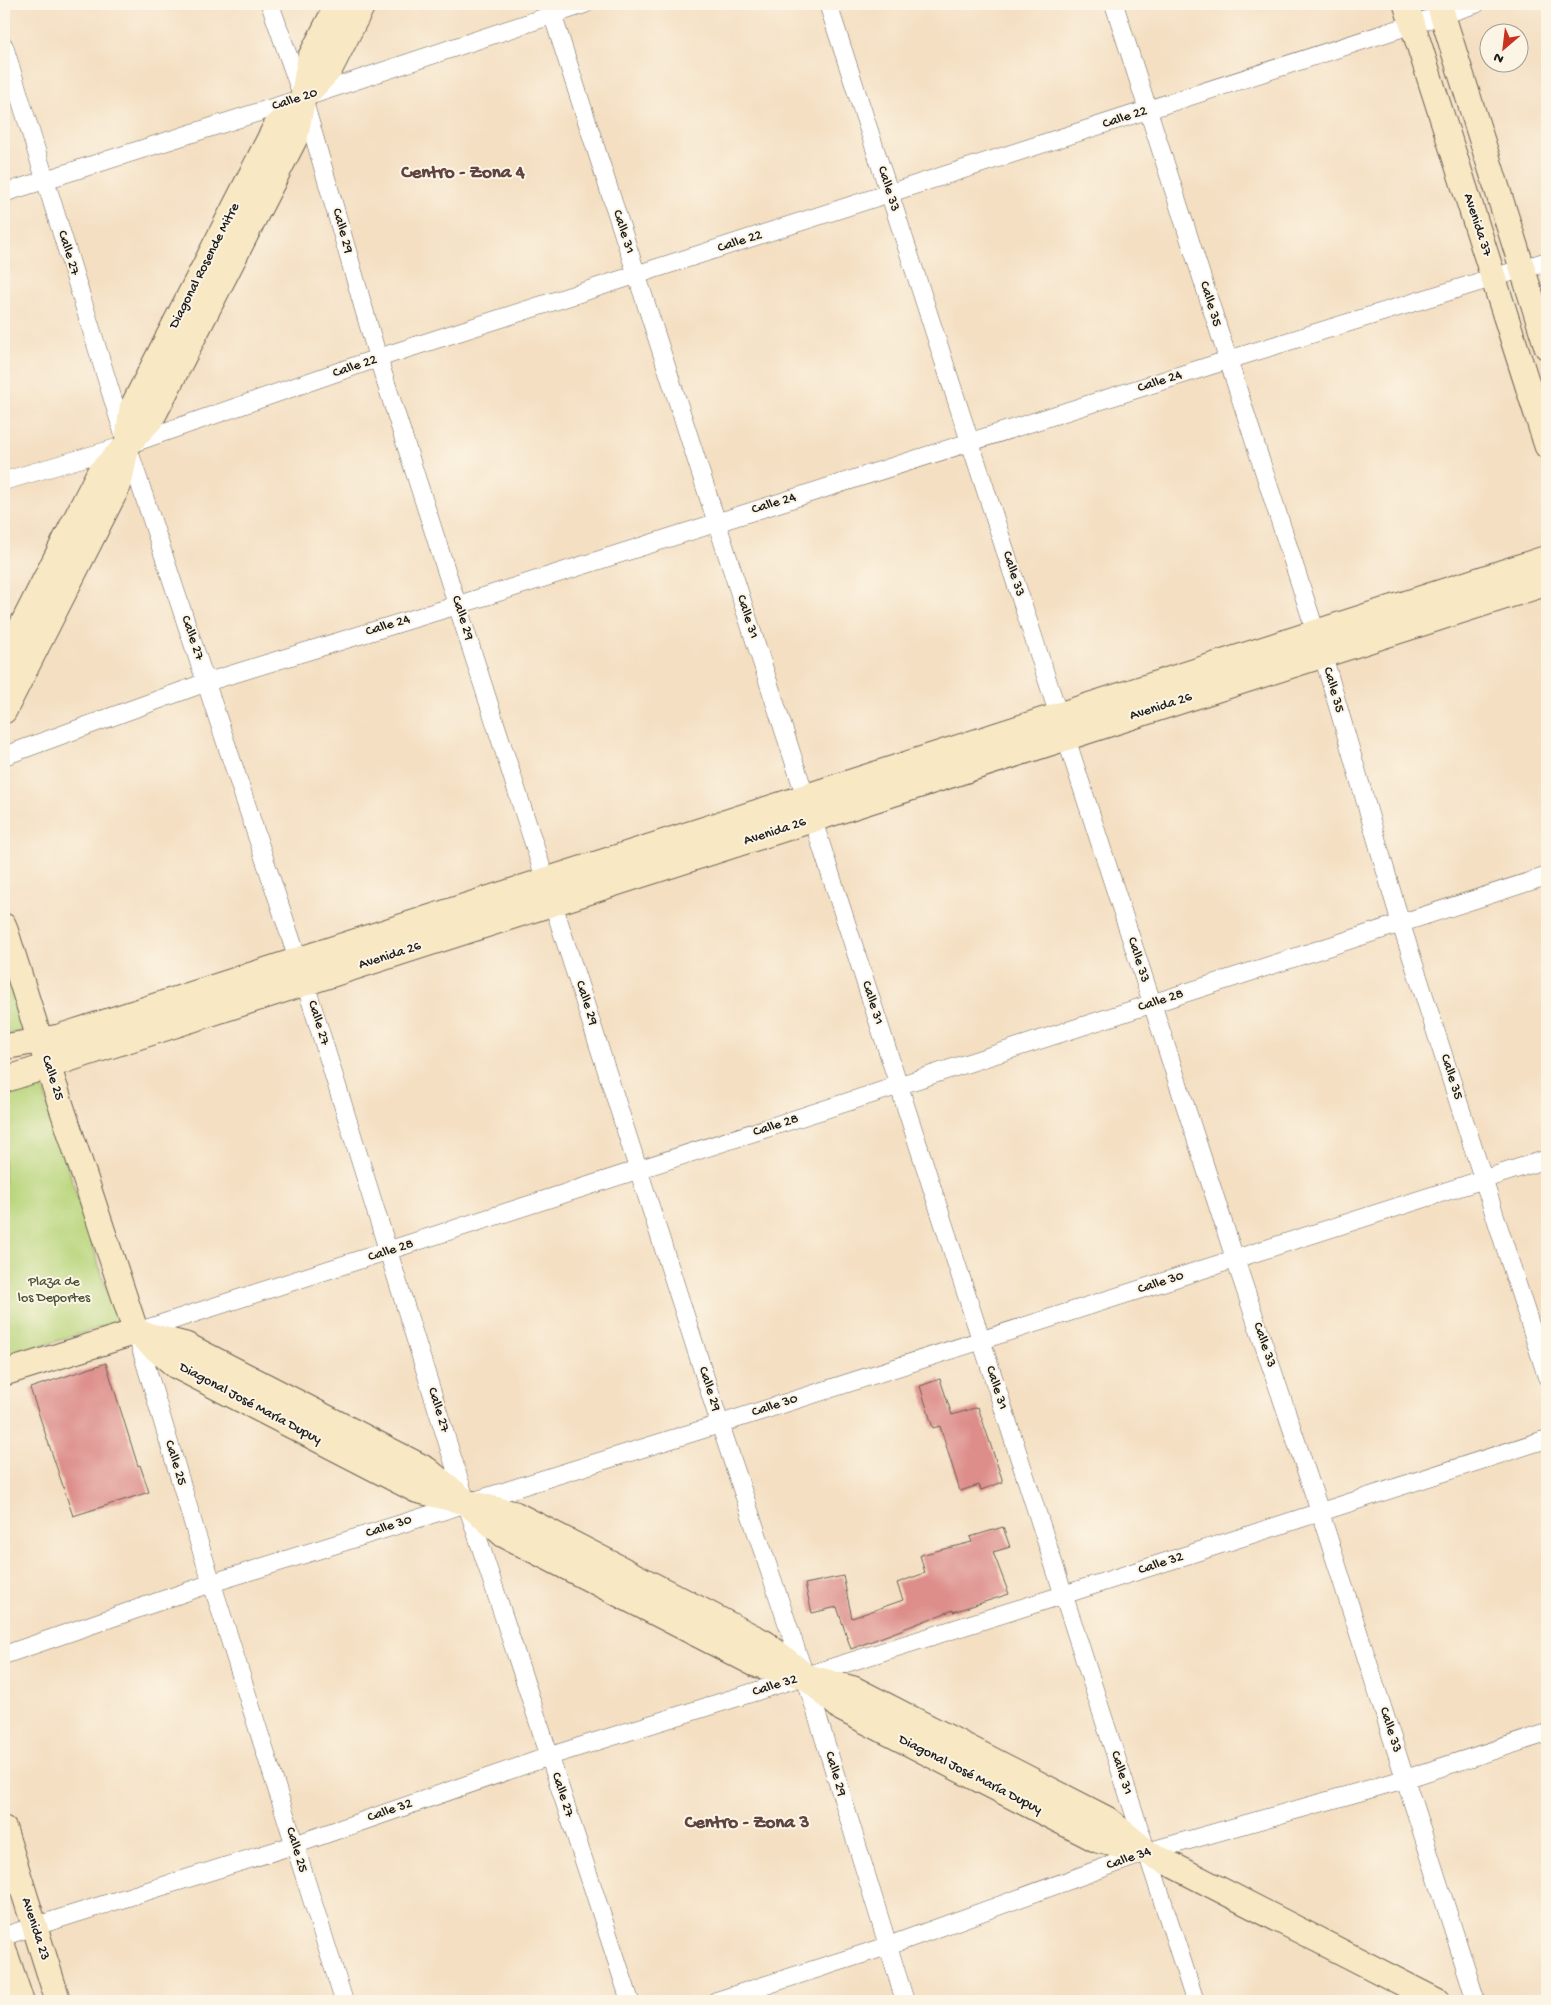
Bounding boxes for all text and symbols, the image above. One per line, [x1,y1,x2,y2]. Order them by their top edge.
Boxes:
north arrow [1478,22,1528,72]
text: N [1491,48,1507,67]
street label: Calle 20 [270,85,320,115]
street label: Calle 22 [1101,103,1150,133]
district label: Centro - Zona 4 [400,162,526,185]
street label: Calle 33 [873,164,903,214]
street label: Avenida 37 [1459,191,1495,259]
street label: Diagonal Rosende Mitre [165,200,244,333]
street label: Calle 29 [327,207,357,255]
street label: Calle 31 [608,208,638,256]
street label: Calle 22 [716,227,765,257]
street label: Calle 27 [53,228,83,278]
street label: Calle 35 [1195,279,1225,329]
street label: Calle 22 [331,351,380,382]
street label: Calle 24 [1136,367,1185,397]
street label: Calle 24 [750,489,799,519]
street label: Calle 33 [998,549,1028,599]
street label: Calle 31 [732,593,762,641]
street label: Calle 29 [447,594,477,642]
street label: Calle 24 [364,611,413,641]
street label: Calle 27 [176,613,208,663]
street label: Calle 35 [1318,665,1348,715]
street label: Avenida 26 [1128,689,1195,725]
street label: Avenida 26 [742,814,809,850]
street label: Calle 33 [1123,935,1153,985]
street label: Avenida 26 [357,938,424,974]
street label: Calle 29 [571,979,601,1027]
street label: Calle 31 [857,979,887,1027]
street label: Calle 28 [1136,986,1186,1016]
street label: Calle 27 [303,998,333,1048]
street label: Calle 35 [1436,1052,1466,1102]
street label: Calle 25 [37,1053,67,1103]
street label: Calle 28 [751,1111,801,1141]
street label: Calle 28 [366,1236,416,1266]
street label: Calle 30 [1136,1268,1186,1298]
park label: Plaza de los Deportes [18,1274,91,1307]
street label: Calle 33 [1248,1320,1280,1370]
street label: Diagonal José María Dupuy [175,1359,324,1449]
street label: Calle 31 [981,1364,1011,1412]
street label: Calle 29 [694,1365,724,1413]
street label: Calle 27 [423,1385,453,1435]
street label: Calle 30 [750,1391,800,1421]
street label: Calle 25 [160,1438,190,1488]
street label: Calle 30 [364,1512,414,1542]
street label: Calle 32 [1136,1549,1186,1579]
street label: Calle 32 [750,1671,800,1701]
street label: Calle 33 [1375,1705,1405,1755]
street label: Diagonal José María Dupuy [894,1731,1045,1819]
street label: Calle 31 [1106,1749,1136,1797]
street label: Calle 29 [820,1750,850,1798]
street label: Calle 27 [547,1770,577,1820]
street label: Calle 32 [365,1795,415,1827]
district label: Centro - Zona 3 [684,1812,809,1835]
street label: Calle 25 [281,1825,311,1875]
street label: Calle 34 [1105,1843,1154,1875]
street label: Avenida 23 [17,1896,53,1962]

